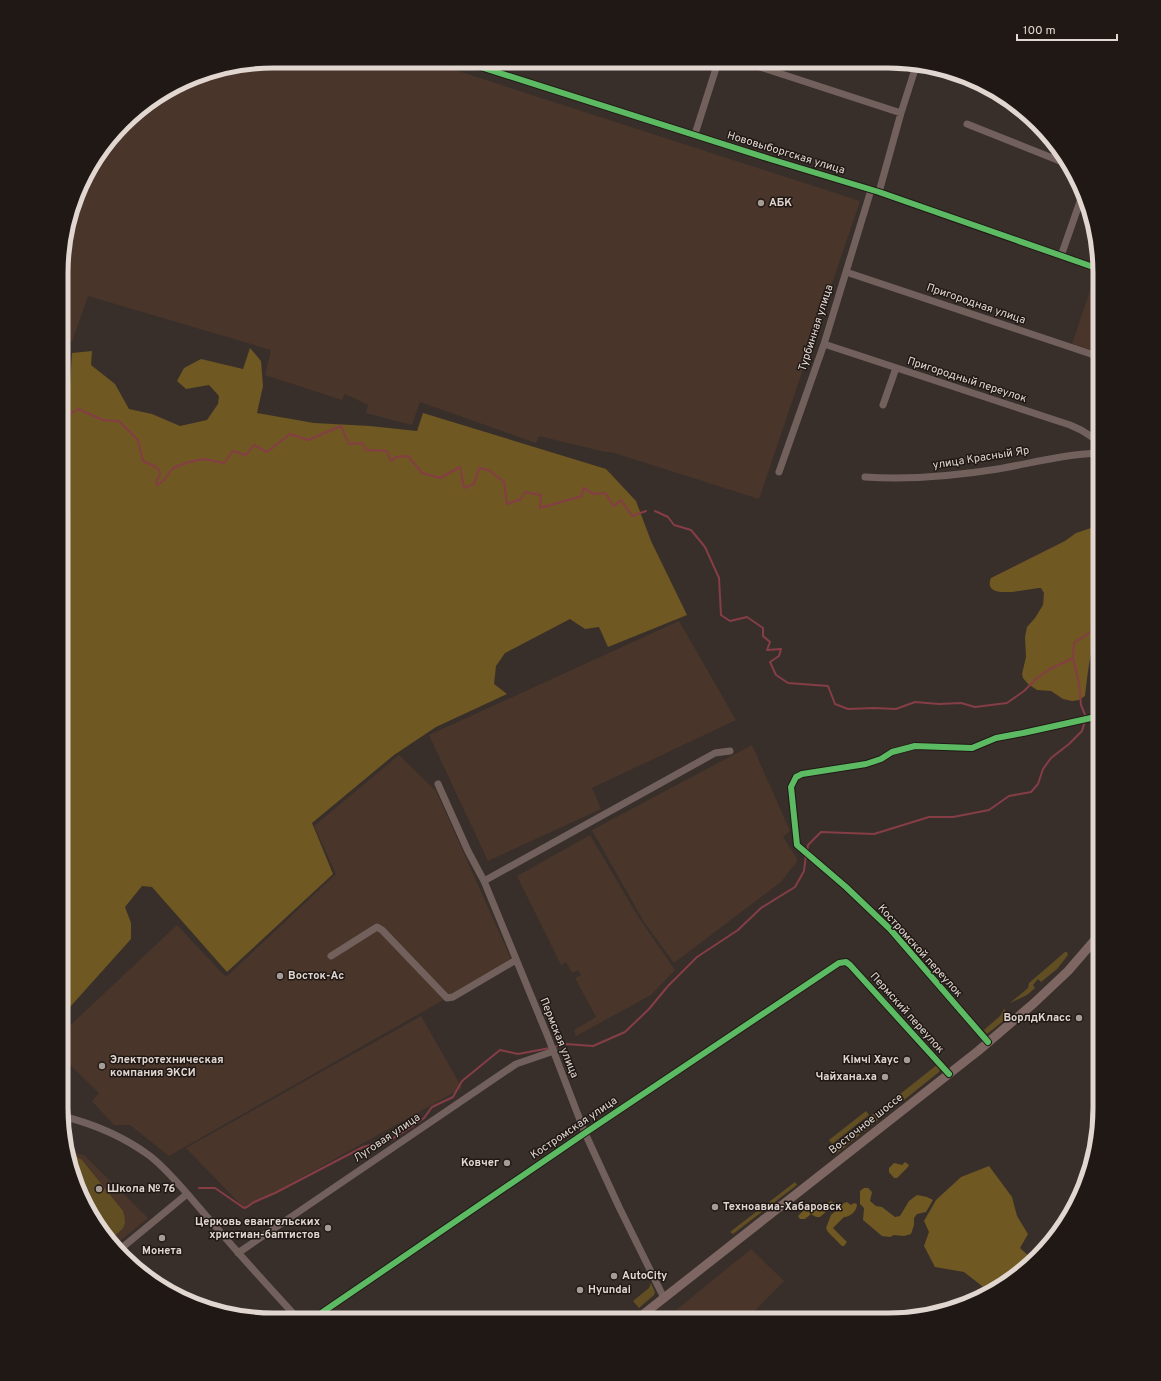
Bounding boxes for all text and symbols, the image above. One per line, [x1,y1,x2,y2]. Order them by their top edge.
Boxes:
scale bar [1017,16,1117,42]
text: 100 m [1023,23,1056,39]
street label: Нововыборгская улица [725,128,847,178]
place label: АБК [769,196,792,210]
marker: АБК [756,198,766,208]
street label: Пригородная улица [925,280,1028,328]
street label: Турбинная улица [795,283,837,373]
street label: Пригородный переулок [905,354,1029,406]
street label: улица Красный Яр [932,443,1030,473]
street label: Костромской переулок [875,902,965,1000]
place label: Восток-Ас [288,969,344,983]
street label: Пермский переулок [867,970,947,1056]
marker: Восток-Ас [275,971,285,981]
street label: Пермская улица [537,996,582,1080]
place label: ВорлдКласс [1003,1011,1071,1025]
marker: ВорлдКласс [1074,1013,1084,1023]
place label: Электротехническая компания ЭКСИ [110,1053,224,1080]
place label: Кiмчi Хаус [843,1053,899,1067]
marker: Кiмчi Хаус [902,1055,912,1065]
marker: Электротехническая компания ЭКСИ [97,1061,107,1071]
place label: Чайхана.ха [815,1070,877,1084]
marker: Чайхана.ха [880,1072,890,1082]
street label: Восточное шоссе [826,1091,906,1157]
street label: Костромская улица [528,1094,620,1162]
street label: Луговая улица [351,1110,423,1166]
place label: Ковчег [461,1156,499,1170]
marker: Ковчег [502,1158,512,1168]
place label: Школа № 76 [107,1182,175,1196]
marker: Школа № 76 [94,1184,104,1194]
place label: Техноавиа-Хабаровск [723,1200,842,1214]
marker: Техноавиа-Хабаровск [710,1202,720,1212]
place label: Церковь евангельских христиан-баптистов [195,1215,321,1242]
marker: Церковь евангельских христиан-баптистов [323,1223,333,1233]
marker: Монета [157,1233,167,1243]
place label: Монета [142,1244,182,1258]
place label: AutoCity [622,1269,667,1283]
marker: AutoCity [609,1271,619,1281]
place label: Hyundai [588,1283,631,1297]
marker: Hyundai [575,1285,585,1295]

